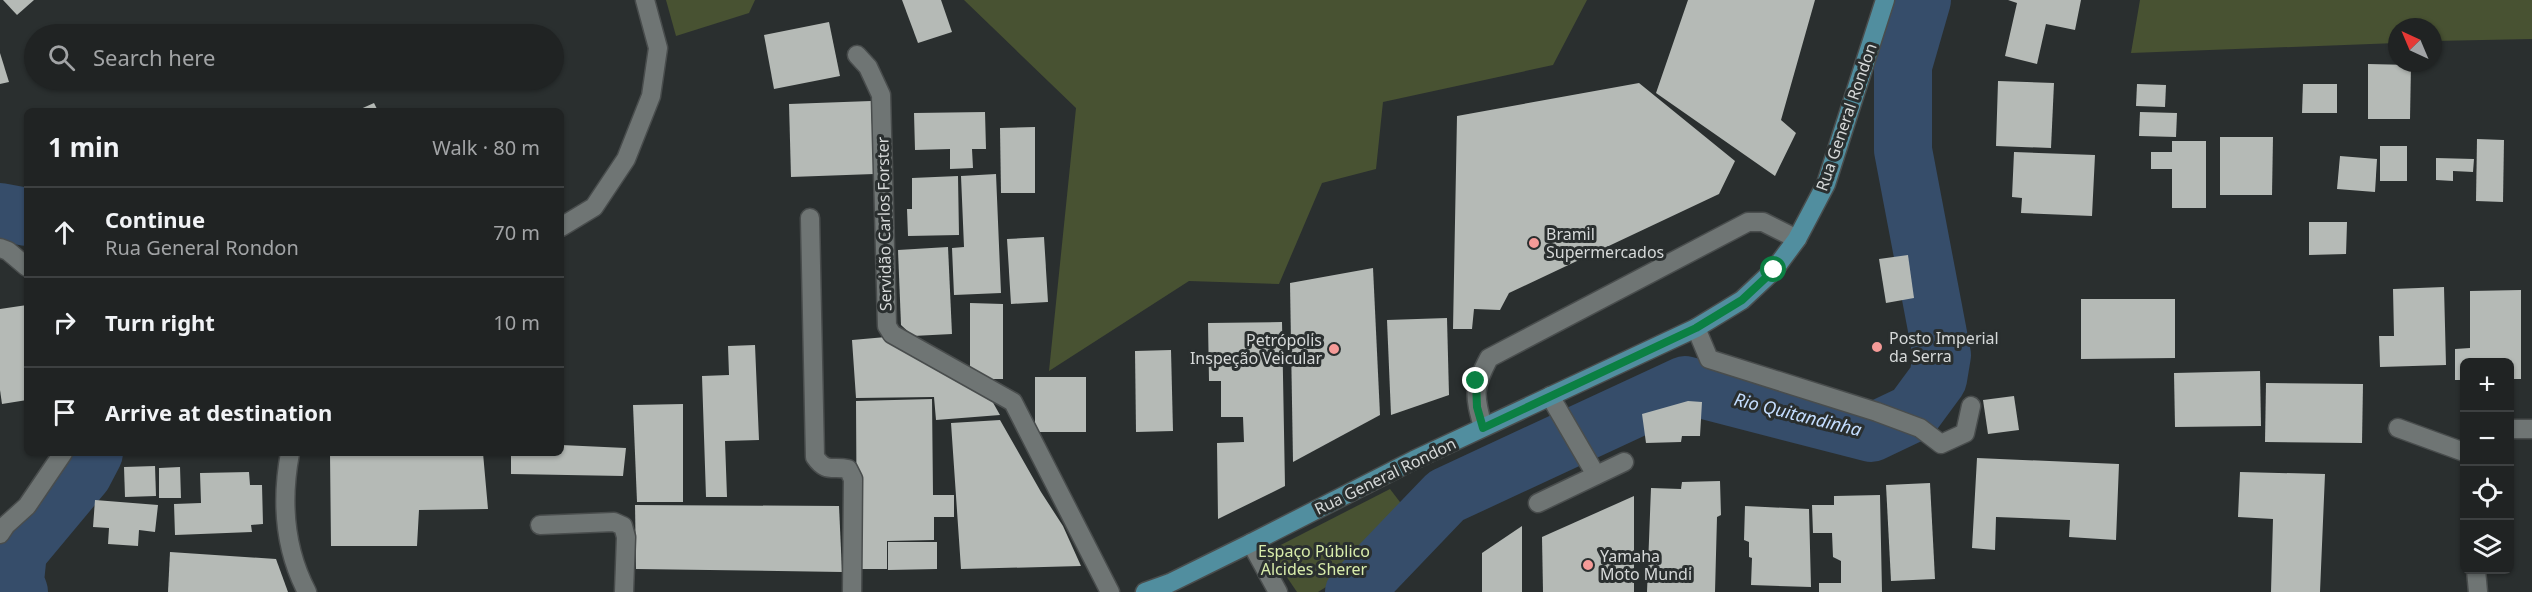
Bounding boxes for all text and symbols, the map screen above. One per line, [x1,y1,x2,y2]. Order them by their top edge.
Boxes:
north arrow [2388,18,2442,72]
search box [24,24,564,90]
street label: Rua General Rondon [1810,40,1882,194]
icon: search [45,41,78,74]
text: Search here [93,42,215,72]
text: 1 min [48,129,120,165]
text: Walk · 80 m [432,134,540,161]
street label: Servidão Carlos Forster [871,136,897,311]
text: Continue [105,204,205,234]
icon: ahead [48,216,81,249]
text: 70 m [493,219,540,246]
place label: Bramil Supermercados [1546,223,1664,263]
text: Rua General Rondon [105,234,299,261]
marker: Bramil Supermercados [1527,236,1541,250]
route start [1760,256,1786,282]
icon: right [48,306,81,339]
text: Turn right [105,307,215,337]
text: 10 m [493,309,540,336]
place label: Posto Imperial da Serra [1889,327,1999,367]
place label: Petrópolis Inspeção Veicular [1190,329,1322,369]
marker: Posto Imperial da Serra [1870,340,1884,354]
marker: Petrópolis Inspeção Veicular [1327,342,1341,356]
map controls [2460,358,2514,574]
button: + [2460,358,2514,412]
route end [1462,367,1488,393]
water label: Rio Quitandinha [1732,387,1864,441]
icon: arrive [48,396,81,429]
text: Arrive at destination [105,397,332,427]
button: − [2460,412,2514,466]
street label: Rua General Rondon [1311,432,1459,520]
button: locate [2460,466,2514,520]
button: layers [2460,520,2514,574]
park label: Espaço Público Alcides Sherer [1258,540,1370,580]
place label: Yamaha Moto Mundi [1600,545,1692,585]
marker: Yamaha Moto Mundi [1581,558,1595,572]

